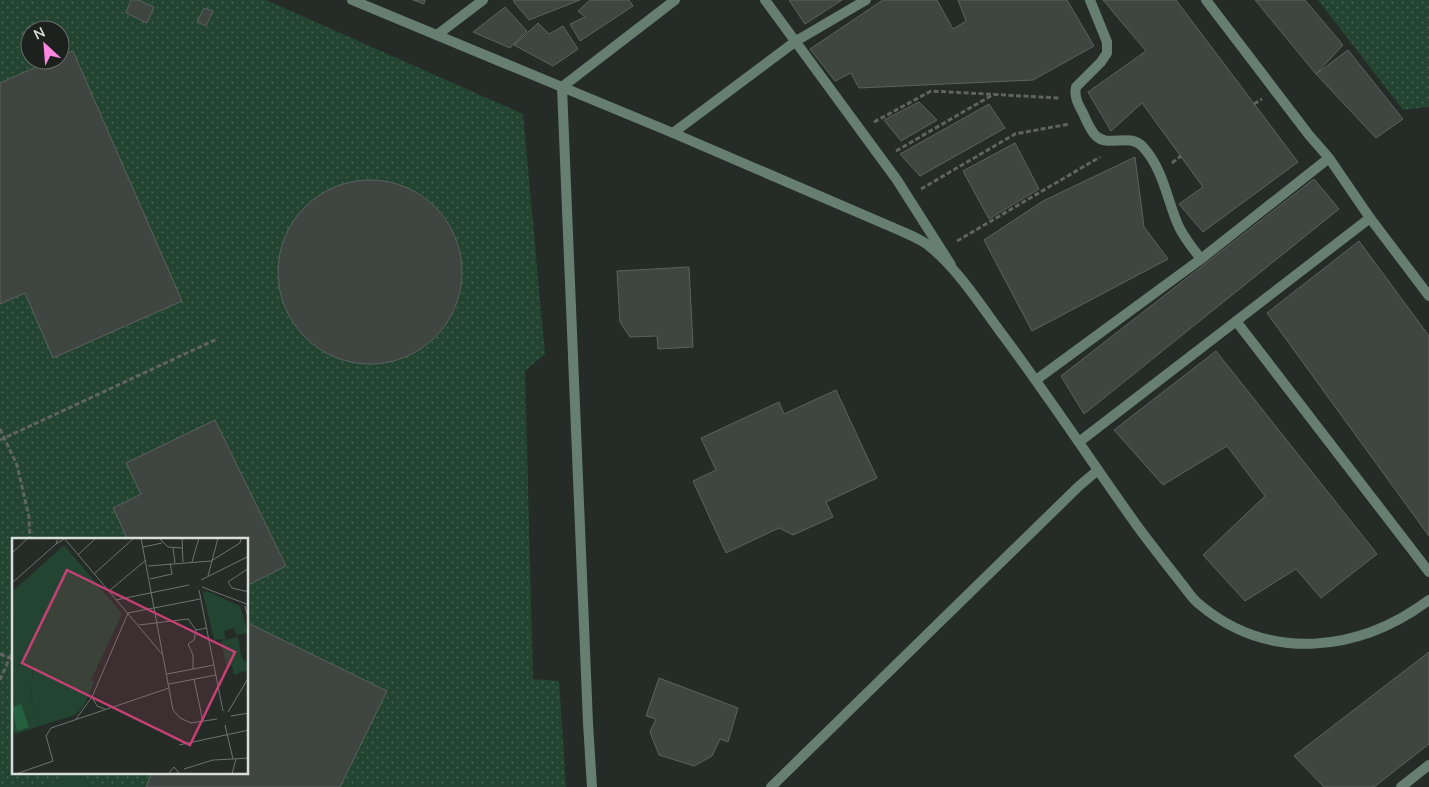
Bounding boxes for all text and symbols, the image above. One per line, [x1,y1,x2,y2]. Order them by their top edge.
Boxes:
north arrow [20,20,70,70]
text: N [31,23,48,45]
inset map [12,538,249,774]

